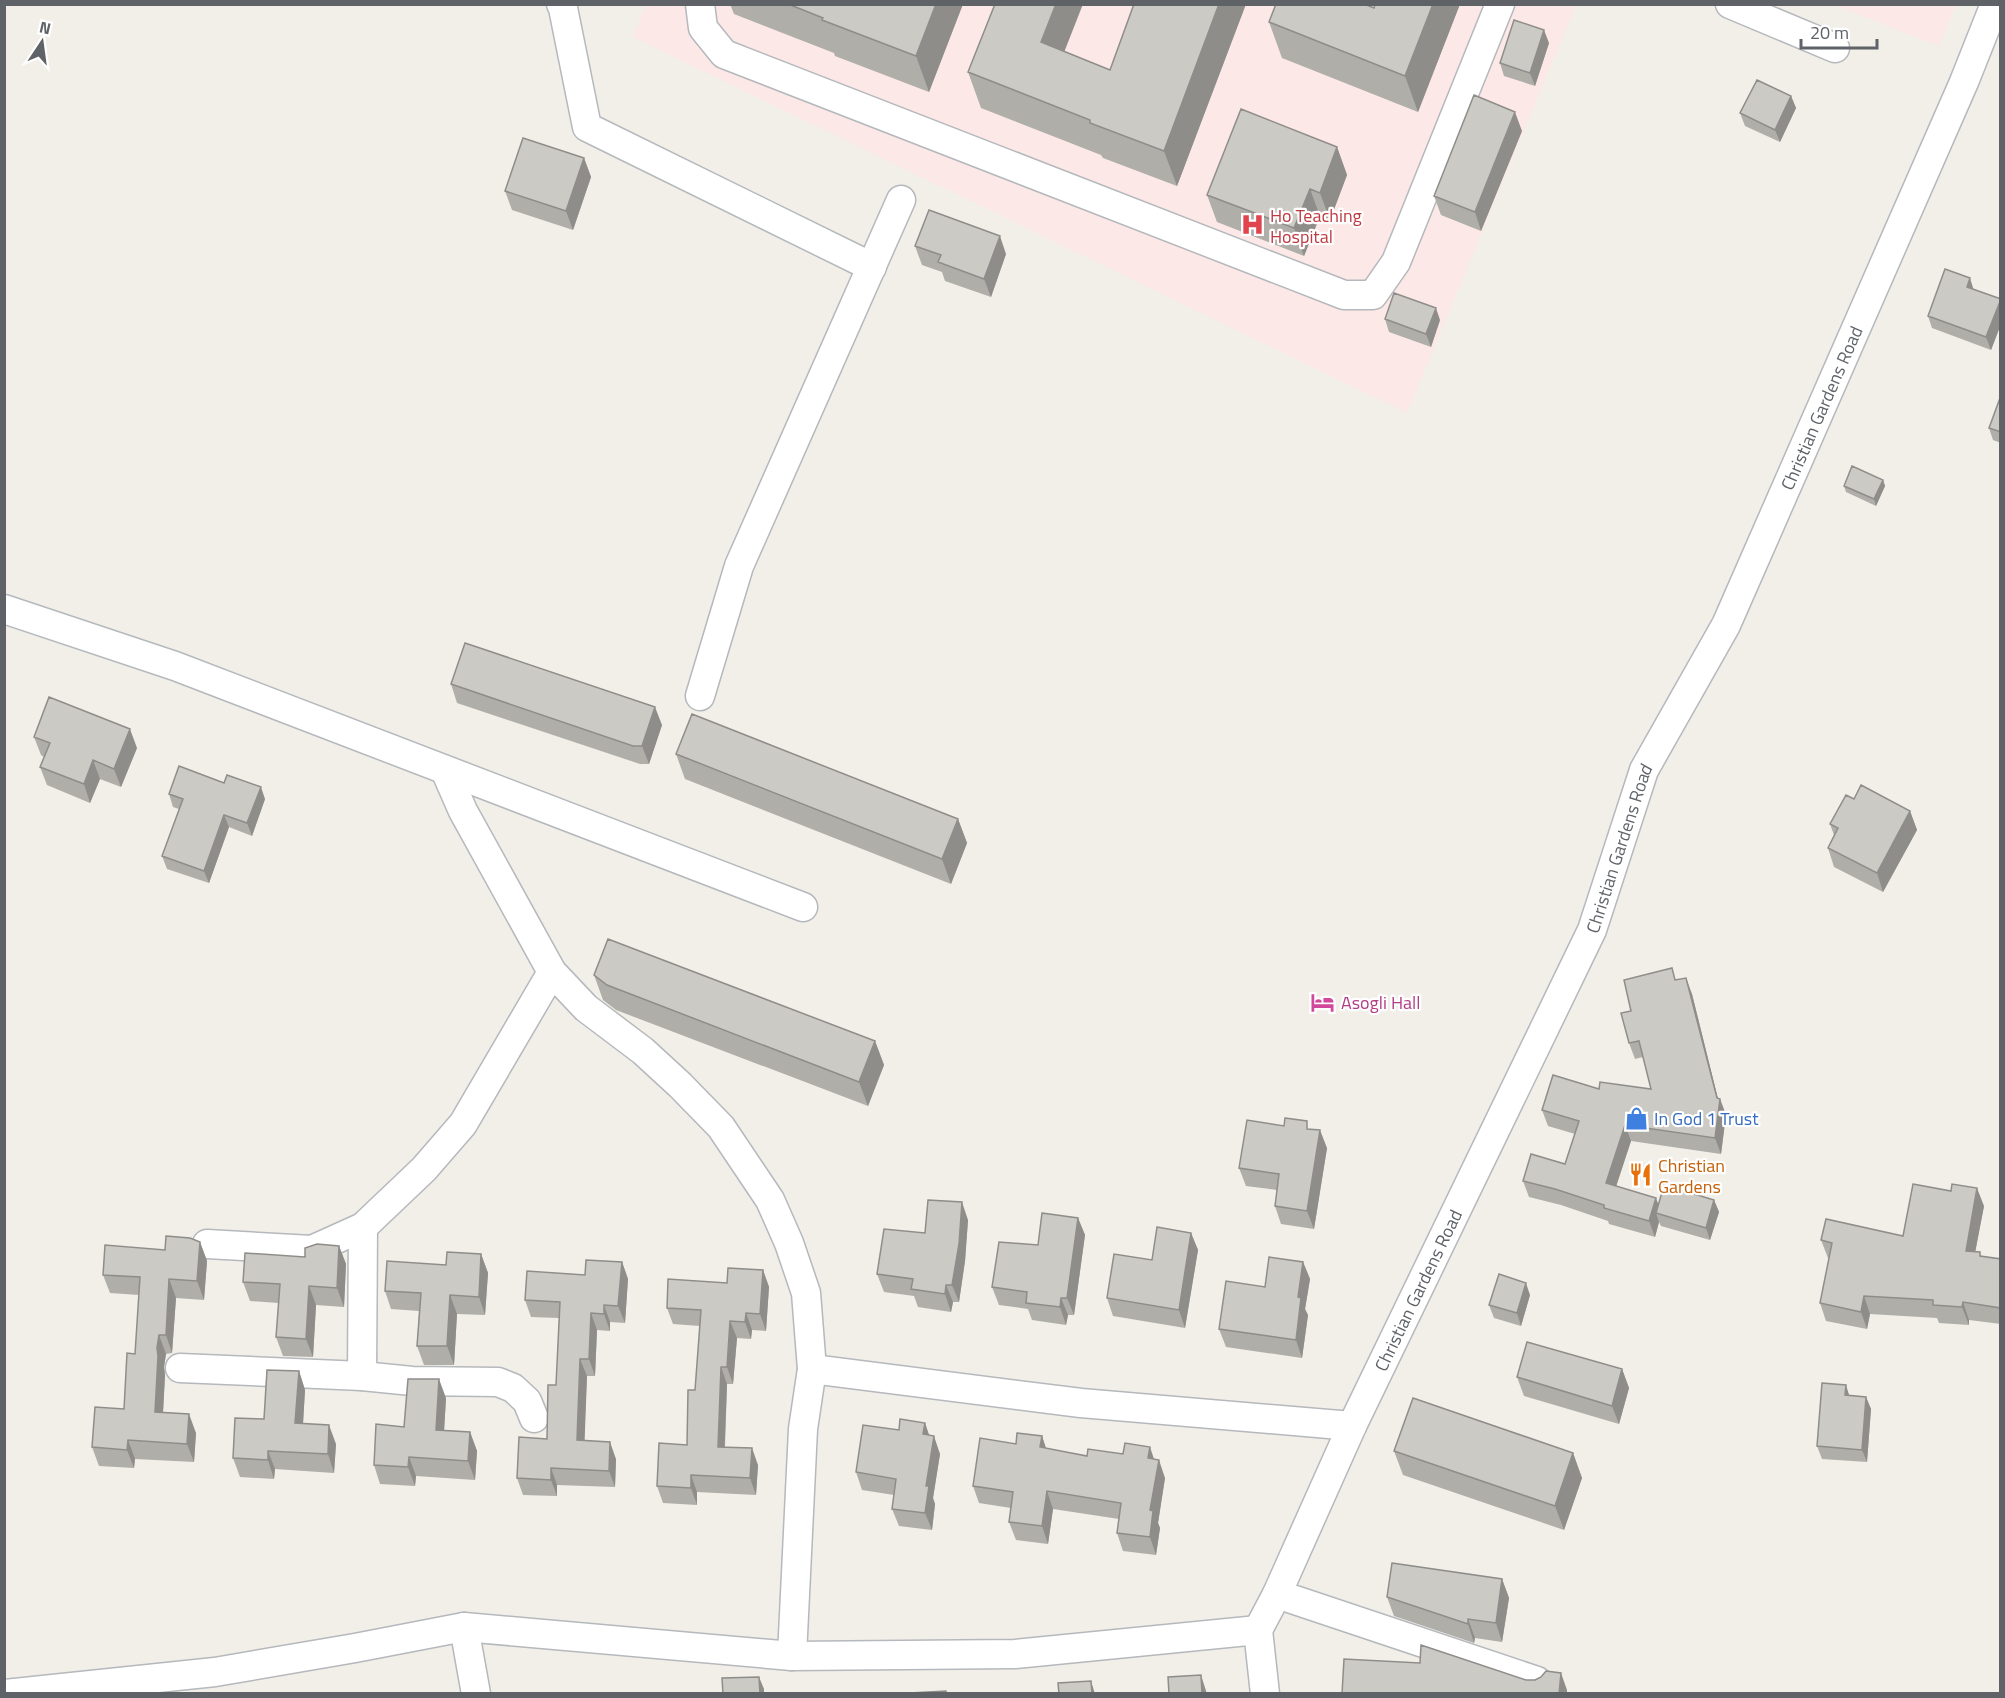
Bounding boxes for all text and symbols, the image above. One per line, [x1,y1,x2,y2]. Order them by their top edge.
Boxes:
north arrow [12,12,72,72]
scale bar [1801,12,1878,50]
text: N [37,14,53,40]
text: 20 m [1810,19,1849,46]
place label: Ho Teaching Hospital [1270,202,1362,250]
hospital icon: Ho Teaching Hospital [1239,212,1265,238]
street label: Christian Gardens Road [1773,321,1869,494]
street label: Christian Gardens Road [1578,758,1659,937]
hotel icon: Asogli Hall [1310,989,1336,1015]
place label: Asogli Hall [1341,989,1420,1016]
shop icon: In God 1 Trust [1623,1105,1649,1131]
place label: In God 1 Trust [1654,1105,1759,1132]
place label: Christian Gardens [1658,1152,1725,1200]
restaurant icon: Christian Gardens [1627,1162,1653,1188]
street label: Christian Gardens Road [1367,1205,1468,1376]

